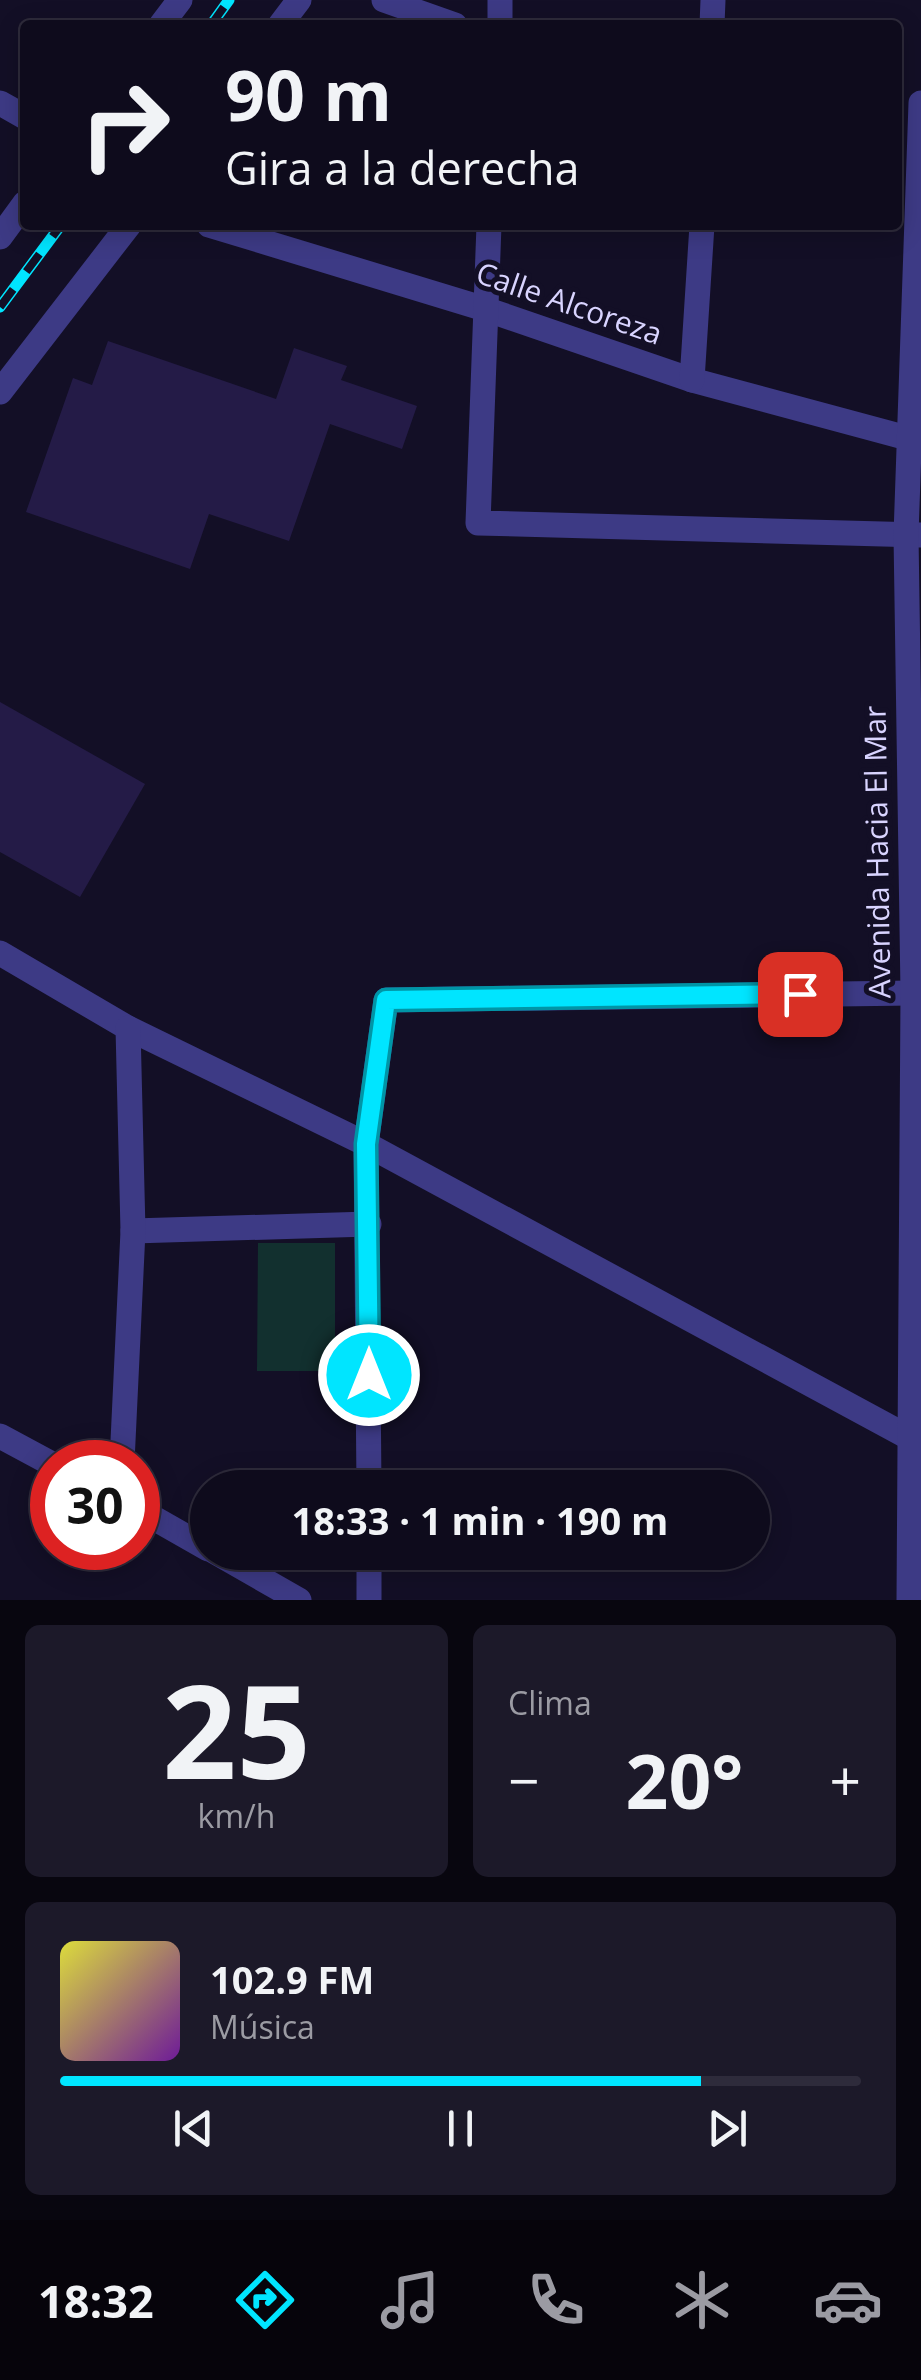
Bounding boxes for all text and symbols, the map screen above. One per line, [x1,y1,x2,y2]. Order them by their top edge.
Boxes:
text: 90 m [225,46,392,142]
icon: right [60,60,190,190]
text: Gira a la derecha [225,137,580,198]
street label: Calle Alcoreza [471,252,668,354]
street label: Avenida Hacia El Mar [853,705,900,999]
pin [758,952,843,1037]
icon: arrive [773,967,828,1022]
position arrow [317,1323,421,1427]
speed limit sign: 30 [30,1440,160,1570]
text: 18:33 · 1 min · 190 m [292,1494,668,1546]
text: 25 [162,1640,311,1817]
text: Clima [508,1681,592,1724]
text: 20° [626,1729,743,1831]
text: − [508,1742,539,1817]
text: + [830,1742,861,1817]
text: km/h [198,1794,275,1837]
text: 102.9 FM [210,1953,374,2005]
text: Música [210,2005,315,2048]
icon: previous [166,2101,221,2156]
icon: pause [433,2101,488,2156]
icon: next [700,2101,755,2156]
icon: directions [230,2265,300,2335]
icon: music [375,2265,445,2335]
icon: phone [521,2265,591,2335]
icon: climate [667,2265,737,2335]
icon: car [813,2265,883,2335]
text: 18:32 [38,2270,154,2331]

